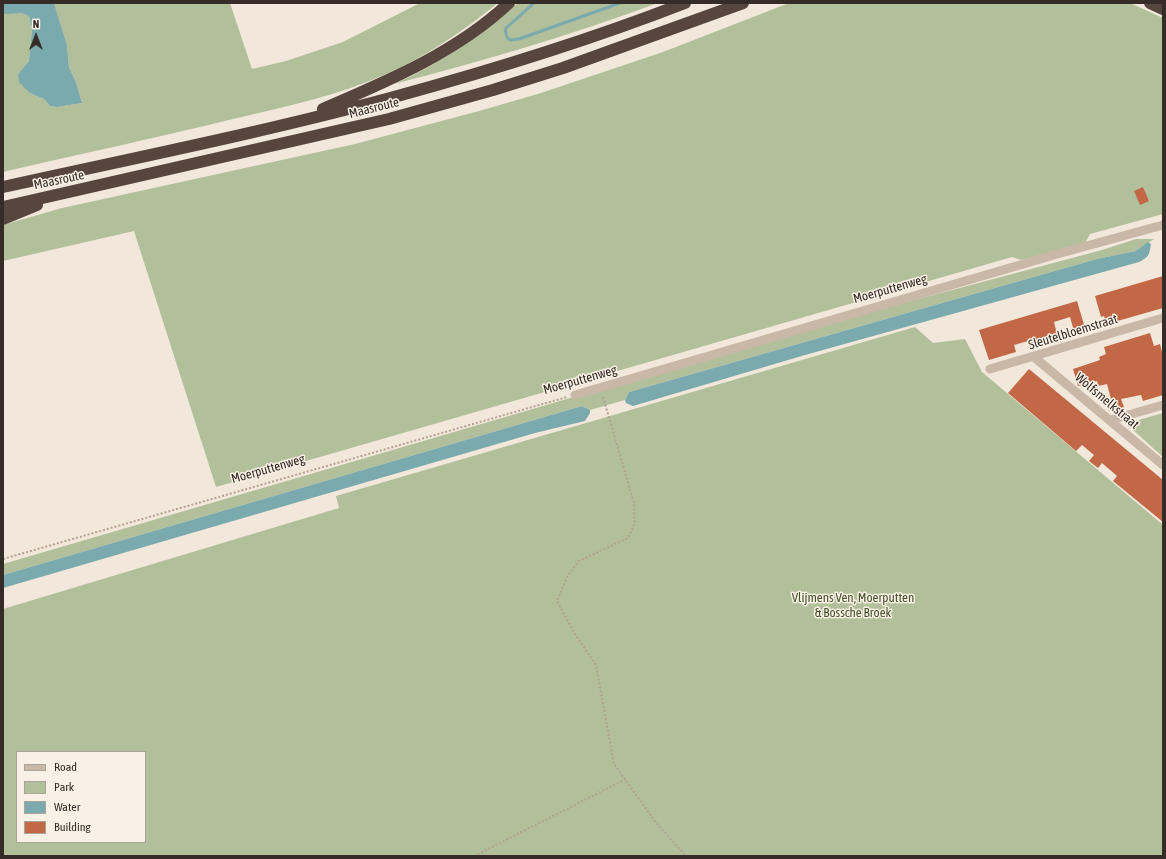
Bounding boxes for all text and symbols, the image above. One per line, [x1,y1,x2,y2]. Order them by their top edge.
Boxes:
north arrow [16,16,56,56]
text: N [33,18,39,30]
street label: Maasroute [347,94,401,122]
street label: Maasroute [32,167,86,193]
street label: Moerputtenweg [851,271,929,307]
street label: Sleutelbloemstraat [1026,311,1120,353]
street label: Moerputtenweg [541,362,619,398]
street label: Wolfsmelkstraat [1072,370,1142,432]
street label: Moerputtenweg [229,451,307,487]
park label: Vlijmens Ven, Moerputten & Bossche Broek [792,590,914,621]
legend [16,751,146,843]
text: Road [54,760,77,774]
text: Park [54,780,74,794]
text: Water [54,800,80,814]
text: Building [54,820,91,834]

